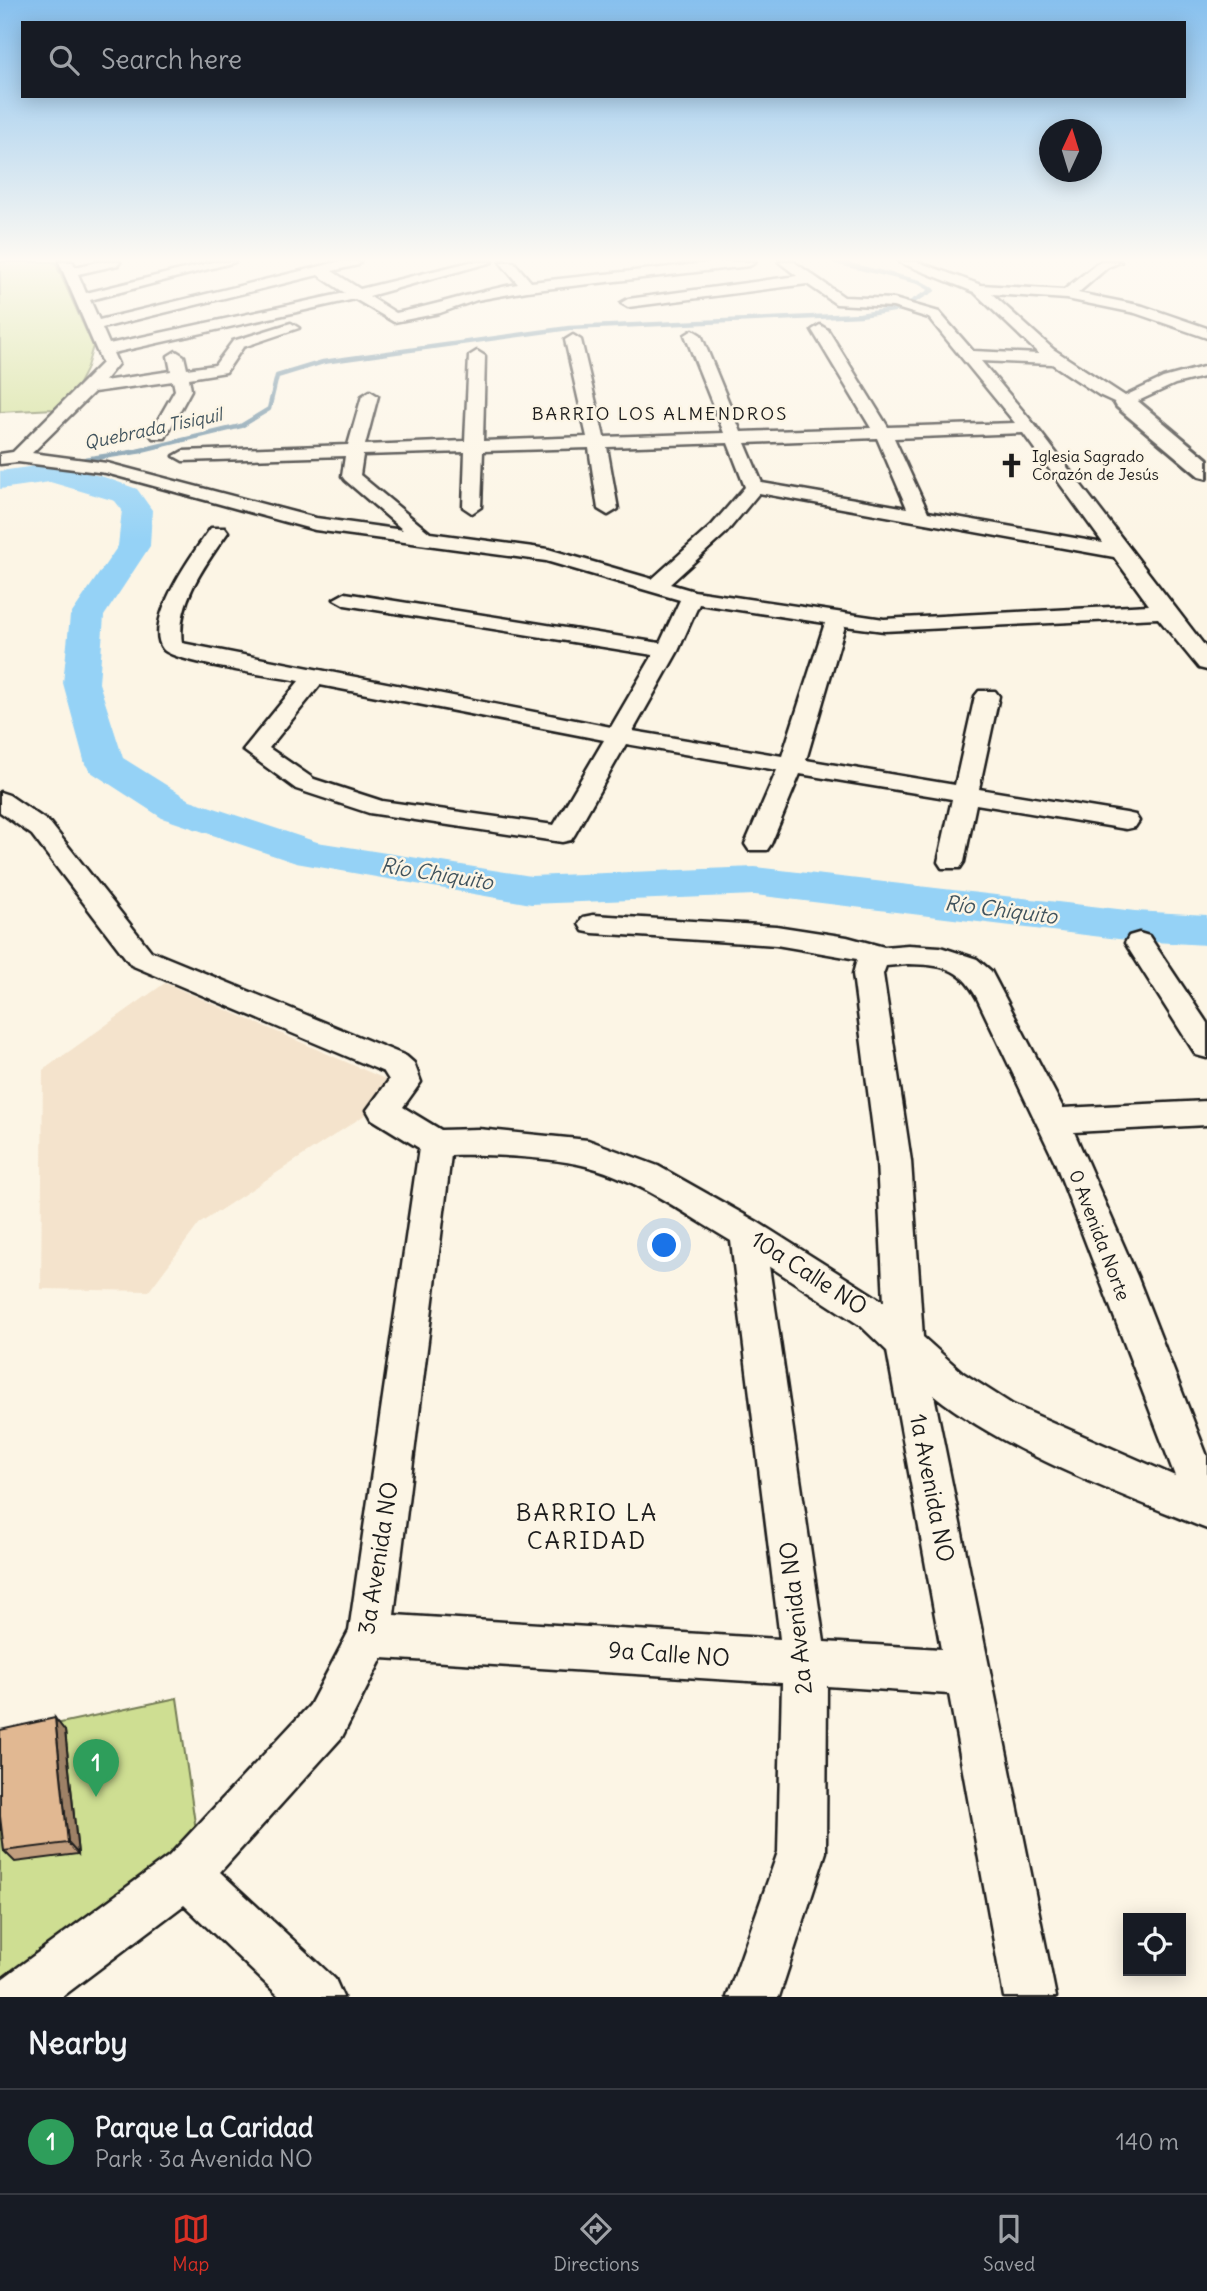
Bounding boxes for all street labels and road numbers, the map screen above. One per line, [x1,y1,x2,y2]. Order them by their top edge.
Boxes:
street label: 0 Avenida Norte [1064,1166,1136,1304]
street label: 10a Calle NO [746,1224,873,1321]
street label: 1a Avenida NO [904,1411,961,1564]
street label: 3a Avenida NO [351,1480,404,1636]
street label: 2a Avenida NO [773,1540,818,1696]
street label: 9a Calle NO [607,1635,731,1672]

